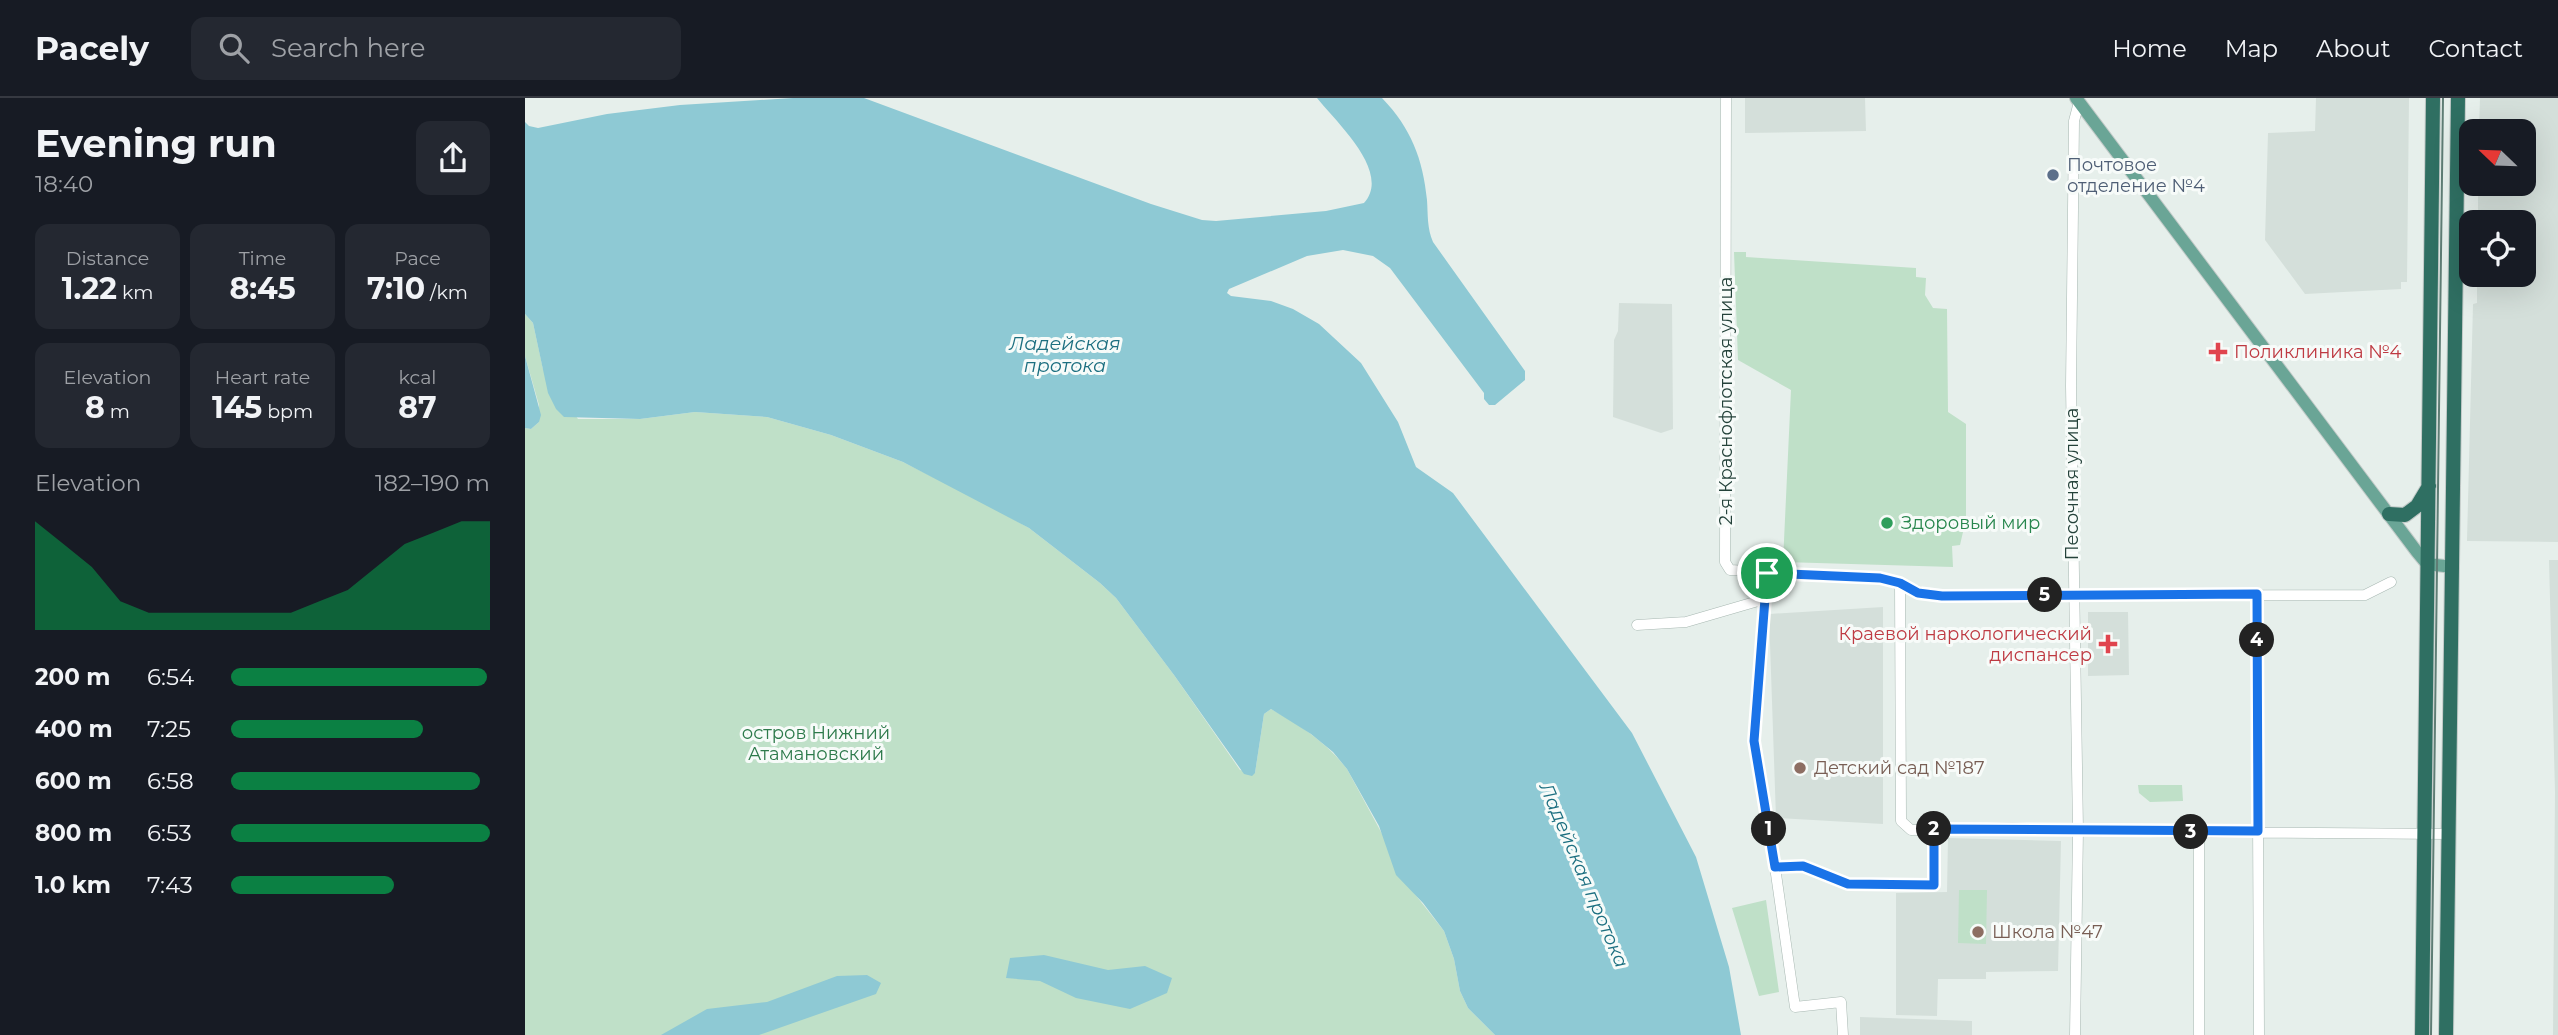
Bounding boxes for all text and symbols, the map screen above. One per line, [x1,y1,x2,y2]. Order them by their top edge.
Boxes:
search box [191,17,681,80]
text: Pacely [35,28,149,68]
icon: search [215,29,253,67]
text: Search here [271,32,426,64]
text: Home [2112,34,2187,63]
text: Map [2225,34,2278,63]
text: About [2316,34,2390,63]
text: Contact [2428,34,2523,63]
north arrow [2459,119,2536,196]
map controls [2459,119,2536,287]
text: Evening run [35,120,277,167]
button: share [416,121,490,195]
place label: Почтовое отделение №4 [2067,154,2205,197]
marker: Почтовое отделение №4 [2045,167,2061,183]
text: 18:40 [35,170,93,198]
button: locate [2459,210,2536,287]
text: Distance [66,247,149,270]
text: Time [239,247,286,270]
text: Pace [394,247,441,270]
text: 1.22 [62,270,117,307]
text: 8:45 [229,270,296,307]
text: 7:10 [367,270,425,307]
street label: 2-я Краснофлотская улица [1715,277,1737,525]
text: km [117,281,153,304]
text: /km [425,281,468,304]
water label: Ладейская протока [1008,332,1121,377]
place label: Поликлиника №4 [2234,341,2402,363]
marker: Поликлиника №4 [2208,342,2228,362]
text: Elevation [64,366,151,389]
text: Heart rate [215,366,310,389]
text: kcal [399,366,436,389]
text: 8 [85,389,105,426]
text: 145 [212,389,262,426]
text: 87 [398,389,437,426]
text: m [105,400,130,423]
text: bpm [262,400,313,423]
street label: Песочная улица [2061,408,2083,560]
text: Elevation [35,469,141,497]
text: 182–190 m [375,469,490,497]
place label: Здоровый мир [1901,512,2040,534]
marker: Здоровый мир [1879,515,1895,531]
pin [1737,543,1797,603]
icon: arrive [1748,554,1786,592]
pin: 5 [2027,578,2063,612]
text: 5 [2039,583,2050,606]
pin: 4 [2239,622,2275,658]
place label: Краевой наркологический диспансер [1839,623,2092,666]
text: 4 [2250,628,2263,651]
marker: Краевой наркологический диспансер [2098,634,2118,654]
text: 200 m [35,663,110,691]
text: 6:54 [147,663,194,691]
text: 400 m [35,715,113,743]
text: 7:25 [147,715,191,743]
park label: остров Нижний Атамановский [742,722,890,765]
place label: Детский сад №187 [1814,757,1985,779]
marker: Детский сад №187 [1792,760,1808,776]
text: 600 m [35,767,112,795]
text: 6:58 [147,767,194,795]
water label: Ладейская протока [1534,778,1633,971]
pin: 1 [1751,812,1787,846]
pin: 2 [1917,812,1951,846]
pin: 3 [2173,814,2209,850]
text: 1 [1765,817,1772,840]
text: 2 [1928,817,1939,840]
text: 800 m [35,819,112,847]
text: 6:53 [147,819,192,847]
text: 3 [2185,820,2196,843]
text: 1.0 km [35,871,111,899]
text: 7:43 [147,871,193,899]
place label: Школа №47 [1992,921,2103,943]
marker: Школа №47 [1970,924,1986,940]

